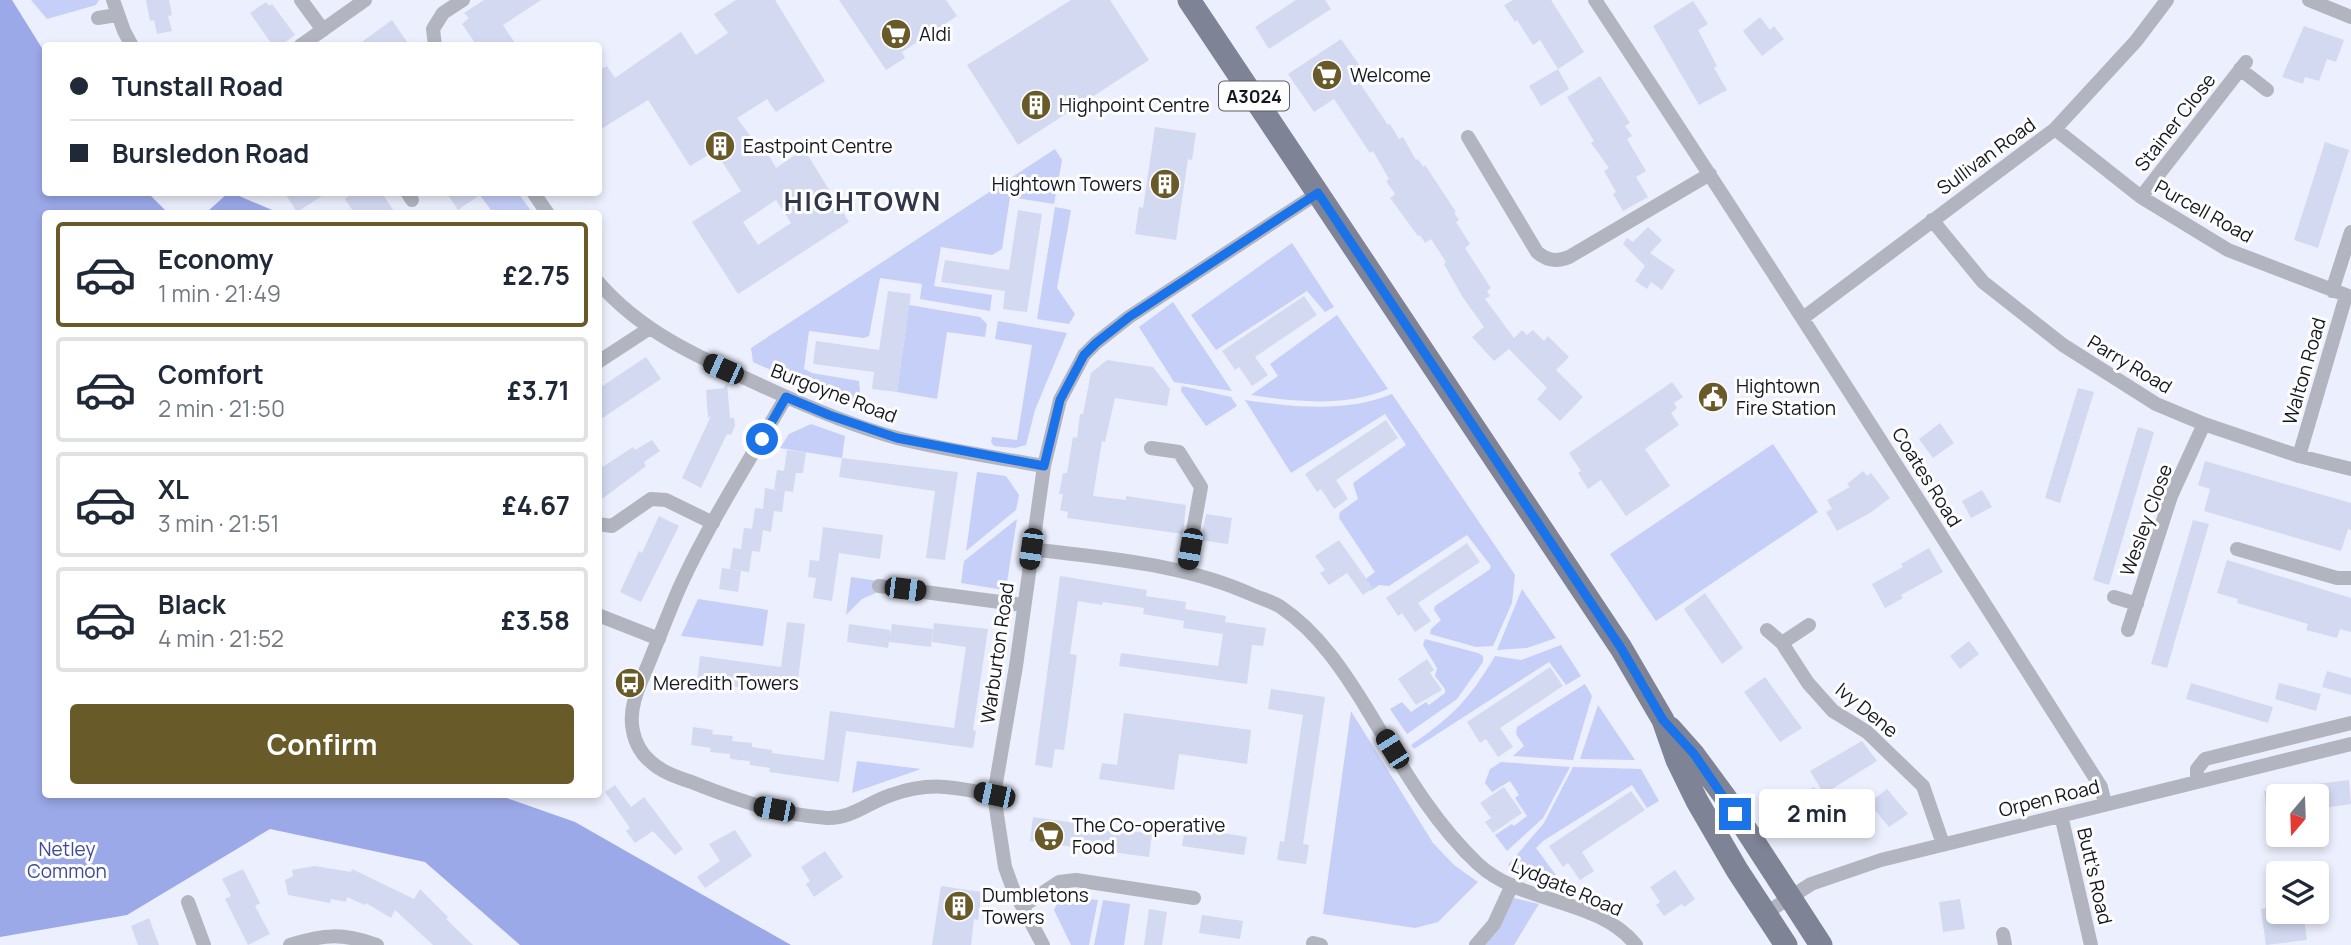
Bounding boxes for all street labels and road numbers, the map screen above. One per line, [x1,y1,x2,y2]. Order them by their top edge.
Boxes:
street label: Stainer Close [2129,68,2221,176]
road number: A3024 [1219,82,1289,110]
street label: Sullivan Road [1931,111,2041,201]
street label: Purcell Road [2150,173,2258,249]
street label: Walton Road [2276,314,2332,428]
street label: Parry Road [2083,329,2177,399]
street label: Burgoyne Road [767,357,901,429]
street label: Coates Road [1886,422,1968,532]
street label: Wesley Close [2114,461,2178,579]
street label: Warburton Road [974,581,1020,725]
street label: Ivy Dene [1830,677,1904,743]
street label: Orpen Road [1996,773,2102,823]
street label: Butt's Road [2071,825,2119,927]
street label: Lydgate Road [1507,852,1627,922]

